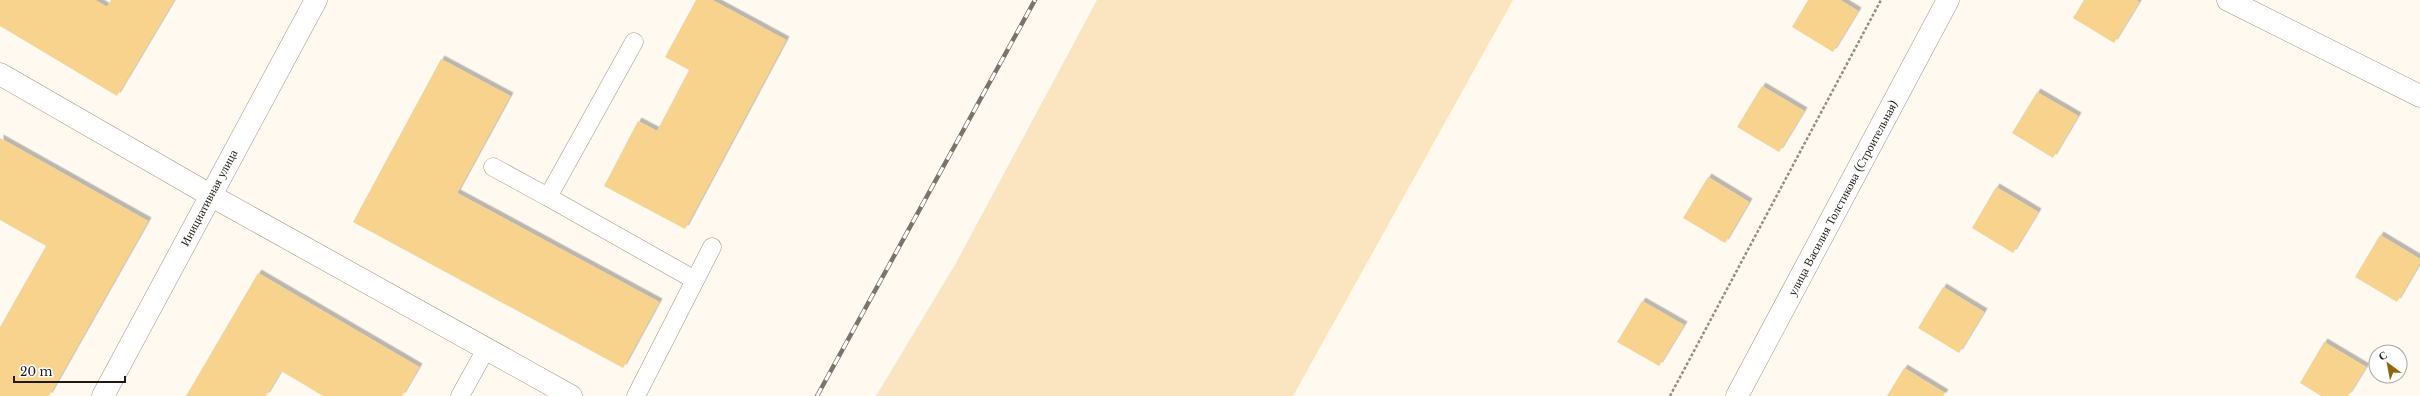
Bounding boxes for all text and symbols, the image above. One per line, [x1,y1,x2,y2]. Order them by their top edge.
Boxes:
street label: улица Василия Толстикова (Строительная) [1784,97,1901,298]
street label: Инициативная улица [177,146,241,249]
north arrow [2368,344,2408,384]
text: С [2376,347,2390,364]
scale bar [14,358,125,384]
text: 20 m [20,364,52,379]

